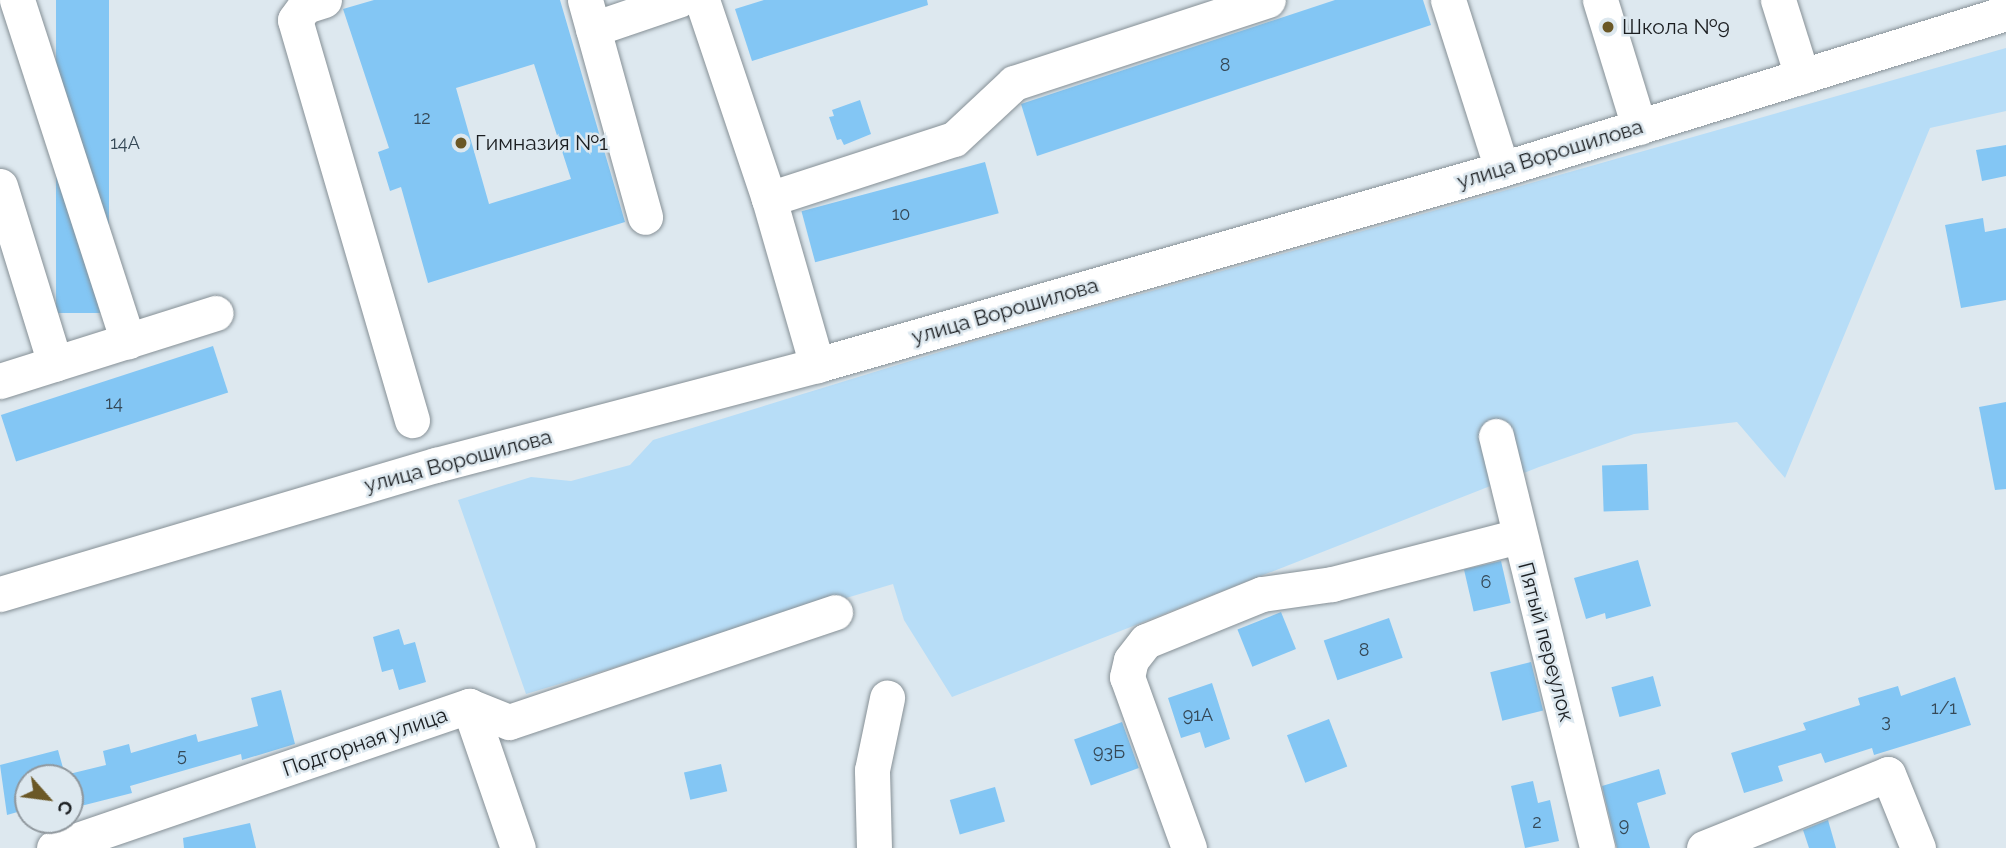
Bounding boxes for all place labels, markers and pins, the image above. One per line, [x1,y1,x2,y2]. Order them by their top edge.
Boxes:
place label: Школа №9 [1622,14,1730,40]
marker: Школа №9 [1600,19,1616,35]
place label: Гимназия №1 [475,130,608,156]
marker: Гимназия №1 [453,135,469,151]

